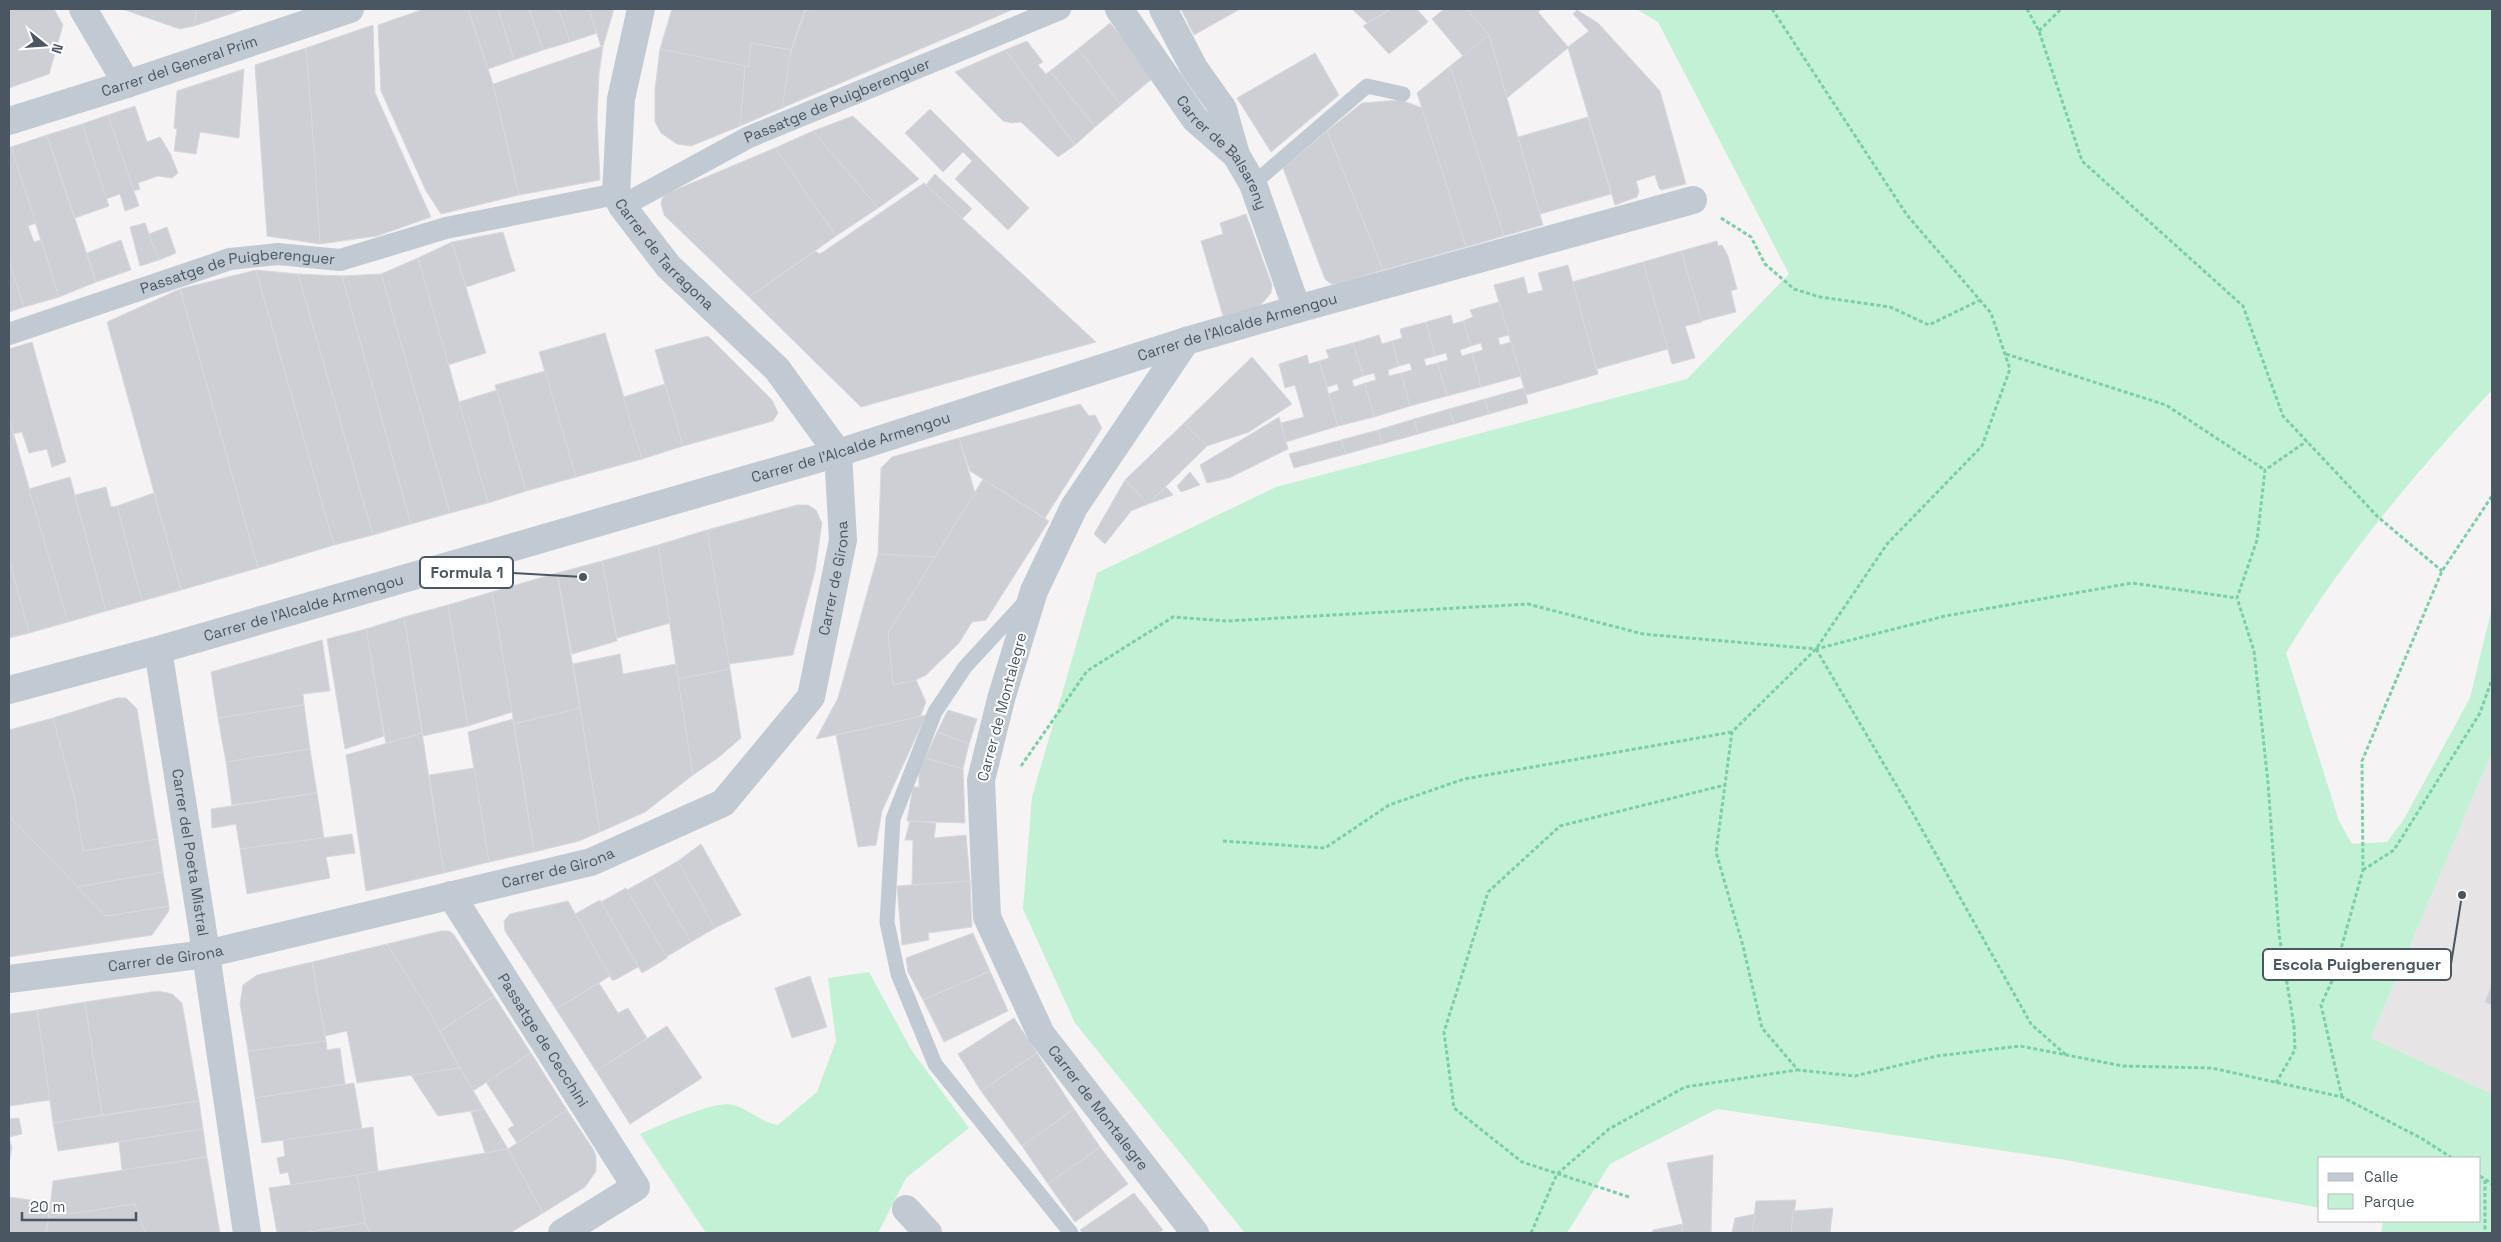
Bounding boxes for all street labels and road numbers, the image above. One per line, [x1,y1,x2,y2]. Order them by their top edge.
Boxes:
street label: Carrer del General Prim [99,31,260,101]
street label: Passatge de Puigberenguer [741,53,933,147]
street label: Carrer de Balsareny [1173,92,1271,212]
street label: Carrer de Tarragona [611,195,719,314]
street label: Passatge de Puigberenguer [138,244,336,298]
street label: Carrer de l'Alcalde Armengou [1135,288,1339,365]
street label: Carrer de l'Alcalde Armengou [749,408,952,487]
street label: Carrer de Girona [814,520,852,637]
street label: Carrer de l'Alcalde Armengou [201,569,406,645]
street label: Carrer de Montalegre [973,630,1031,783]
street label: Carrer del Poeta Mistral [168,767,213,937]
street label: Carrer de Girona [500,843,618,892]
street label: Carrer de Girona [107,940,226,975]
street label: Passatge de Cecchini [494,969,593,1111]
street label: Carrer de Montalegre [1044,1041,1153,1174]

